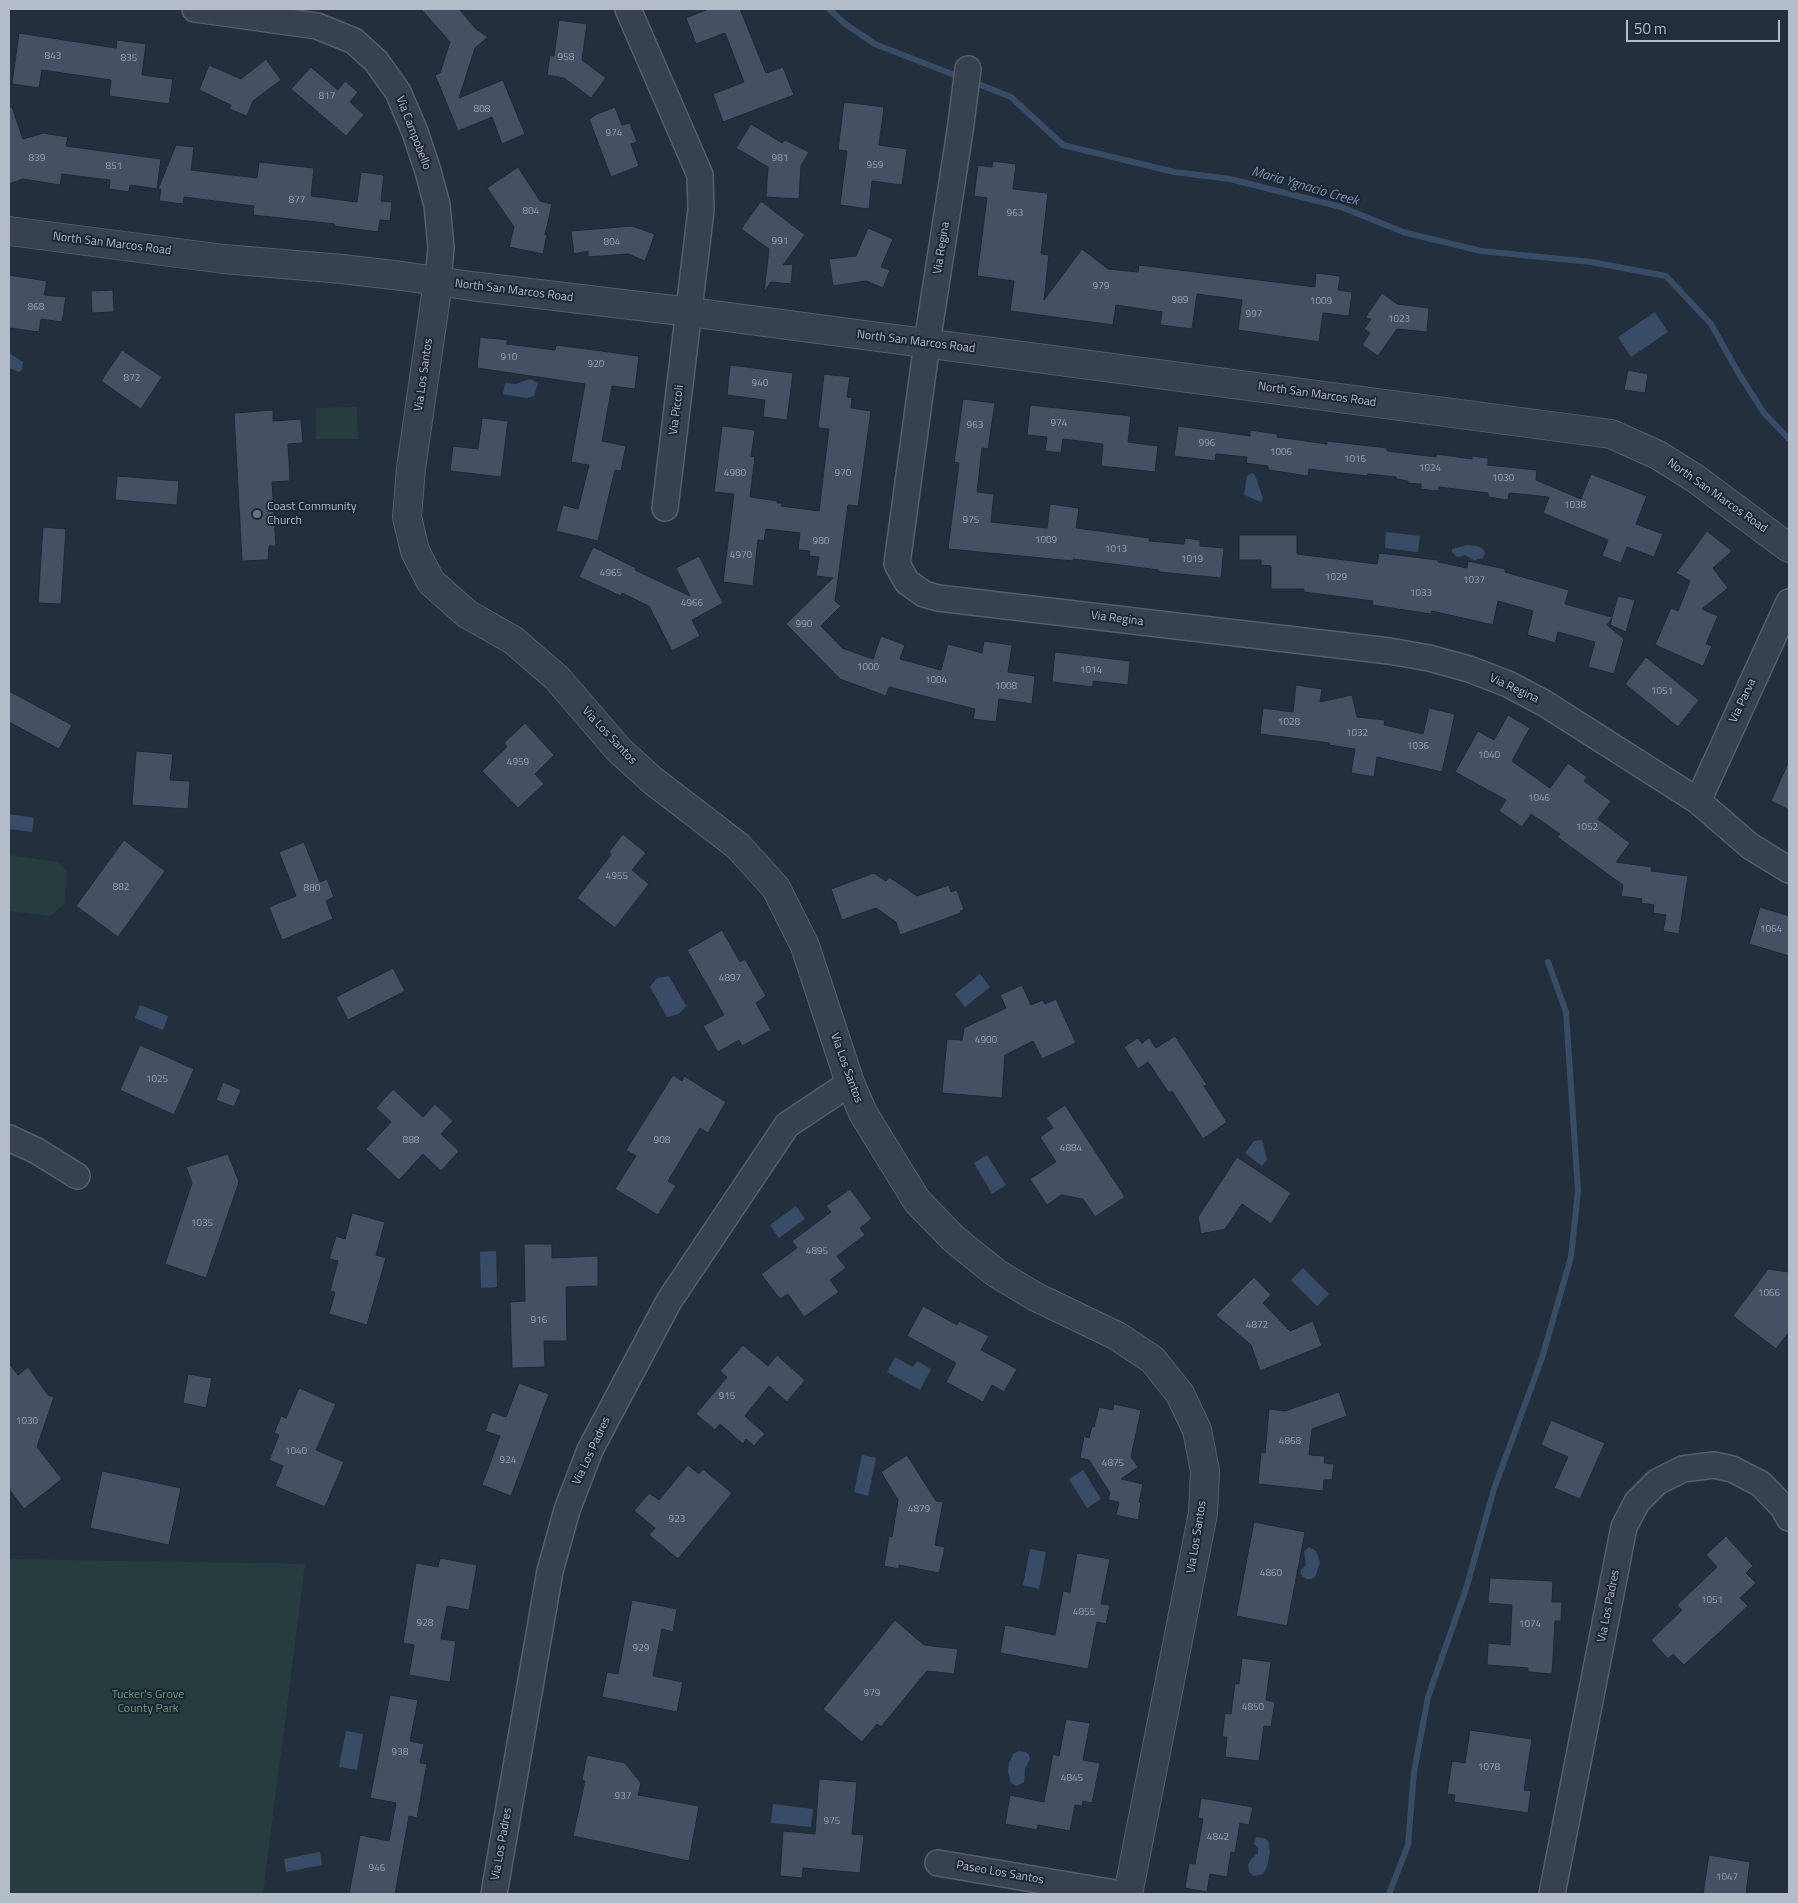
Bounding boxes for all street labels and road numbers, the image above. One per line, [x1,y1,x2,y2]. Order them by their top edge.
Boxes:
street label: Via Campobello [392,94,434,172]
street label: Via Regina [931,221,953,275]
street label: North San Marcos Road [52,230,172,258]
street label: North San Marcos Road [454,277,574,305]
street label: North San Marcos Road [856,328,976,356]
street label: Via Los Santos [412,338,436,412]
street label: North San Marcos Road [1257,380,1377,410]
street label: Via Piccoli [667,384,687,436]
street label: North San Marcos Road [1664,456,1770,536]
street label: Via Regina [1090,609,1144,629]
street label: Via Regina [1487,671,1541,707]
street label: Via Parva [1727,677,1759,725]
street label: Via Los Santos [579,704,639,768]
street label: Via Los Santos [827,1031,865,1105]
street label: Via Los Padres [570,1415,614,1487]
street label: Via Los Santos [1184,1500,1210,1574]
street label: Via Los Padres [1595,1569,1623,1643]
street label: Via Los Padres [489,1807,515,1881]
street label: Paseo Los Santos [955,1858,1045,1888]

